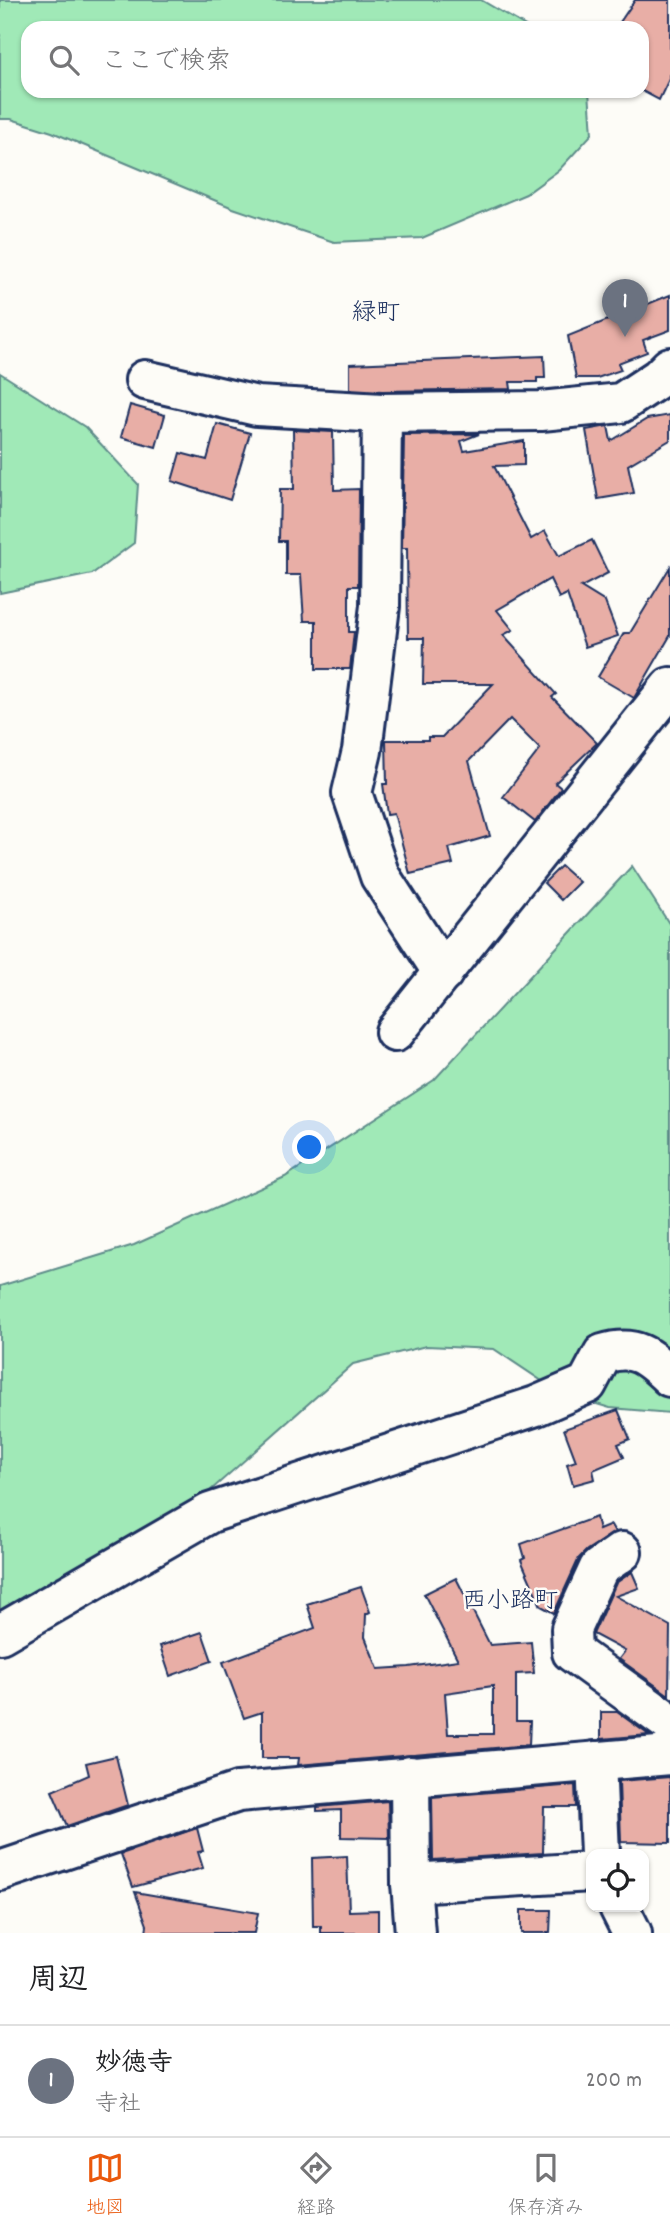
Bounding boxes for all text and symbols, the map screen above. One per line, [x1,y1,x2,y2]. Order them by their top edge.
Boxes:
search box [21,21,649,98]
icon: search [45,41,83,79]
text: ここで検索 [101,44,231,81]
pin: 1 [602,279,648,337]
district label: 緑町 [352,297,400,331]
your location [292,1130,326,1164]
district label: 西小路町 [462,1585,558,1619]
map controls [586,1849,649,1912]
button: locate [586,1849,649,1912]
text: 周辺 [28,1961,88,2004]
text: 妙徳寺 [95,2046,173,2083]
text: 1 [48,2065,54,2098]
text: 200 m [586,2065,642,2098]
text: 寺社 [95,2089,141,2122]
tab: 地図 [86,2149,124,2223]
tab: 経路 [297,2149,335,2223]
tab: 保存済み [508,2149,584,2223]

